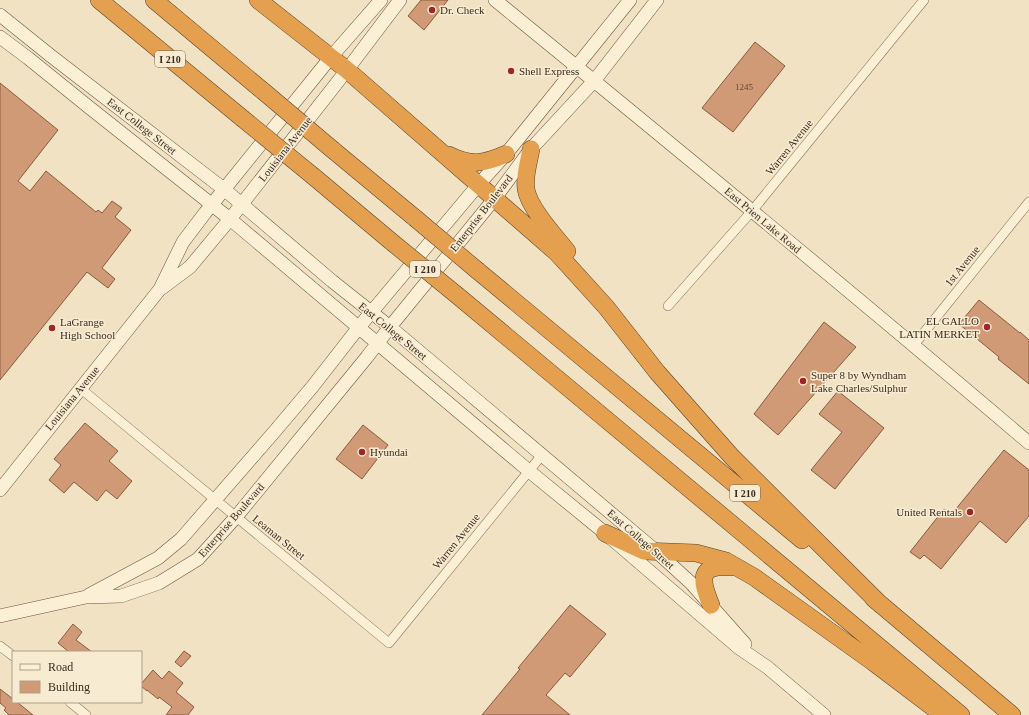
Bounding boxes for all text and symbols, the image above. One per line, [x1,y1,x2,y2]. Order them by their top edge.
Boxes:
place label: Dr. Check [440,4,485,16]
marker: Dr. Check [427,5,437,15]
road number: I 210 [155,51,185,67]
place label: Shell Express [519,65,579,77]
marker: Shell Express [506,66,516,76]
house number: 1245 [735,82,754,92]
street label: East College Street [105,95,179,157]
street label: Louisiana Avenue [256,114,314,184]
street label: Warren Avenue [763,117,815,177]
street label: Enterprise Boulevard [447,172,515,254]
street label: East Prien Lake Road [723,185,804,256]
street label: 1st Avenue [942,243,982,289]
road number: I 210 [410,261,440,277]
street label: East College Street [356,300,430,362]
place label: EL GALLO LATIN MERKET [899,315,979,340]
place label: LaGrange High School [60,316,115,341]
marker: EL GALLO LATIN MERKET [982,322,992,332]
marker: LaGrange High School [47,323,57,333]
street label: Louisiana Avenue [43,363,102,432]
place label: Super 8 by Wyndham Lake Charles/Sulphur [811,369,908,394]
marker: Super 8 by Wyndham Lake Charles/Sulphur [798,376,808,386]
place label: Hyundai [370,446,408,458]
marker: Hyundai [357,447,367,457]
street label: Enterprise Boulevard [196,480,267,559]
road number: I 210 [730,485,760,501]
place label: United Rentals [896,506,962,518]
street label: East College Street [605,507,677,571]
marker: United Rentals [965,507,975,517]
street label: Warren Avenue [430,511,482,571]
street label: Leaman Street [250,512,308,562]
legend [12,651,142,703]
text: Road [48,660,73,674]
text: Building [48,680,90,694]

